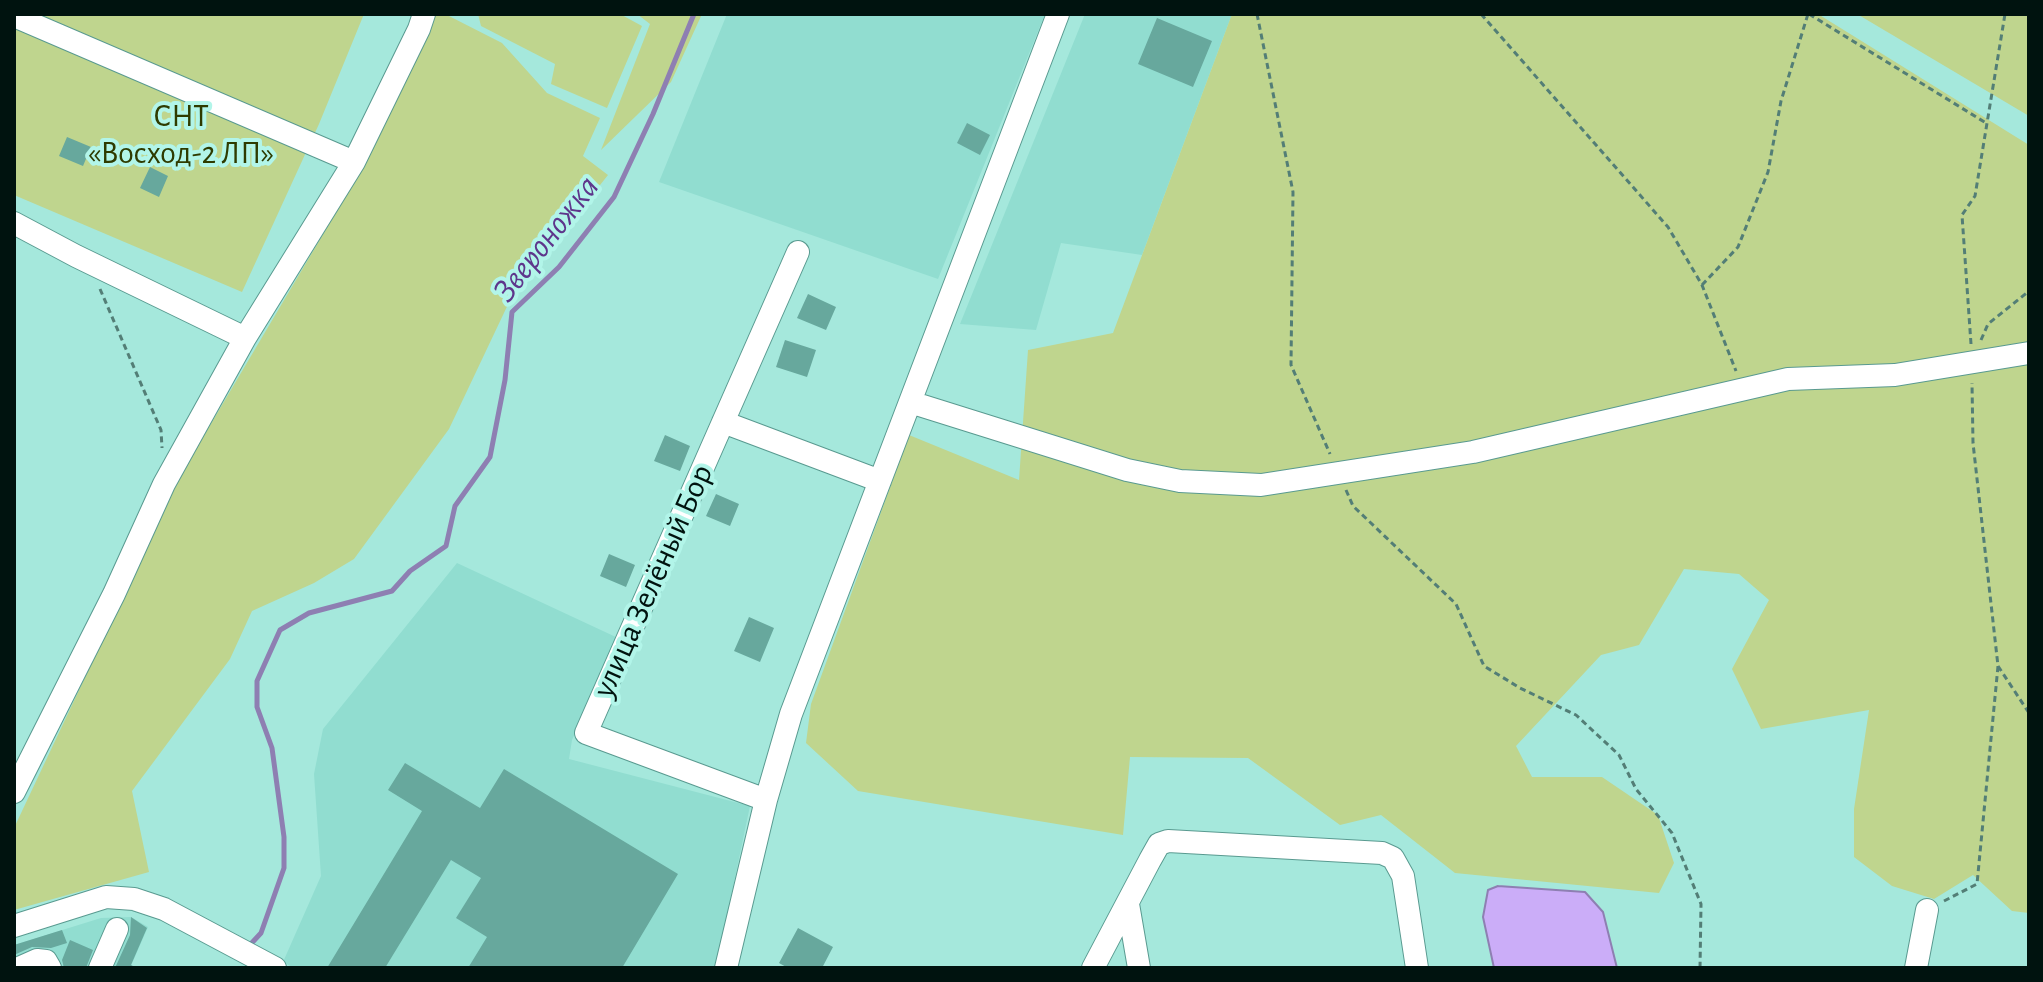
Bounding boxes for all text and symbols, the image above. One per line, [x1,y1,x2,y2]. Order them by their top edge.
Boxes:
park label: СНТ «Восход-2 ЛП» [88,97,274,172]
water label: Звероножка [484,168,608,310]
street label: улица Зелёный Бор [584,459,722,703]

